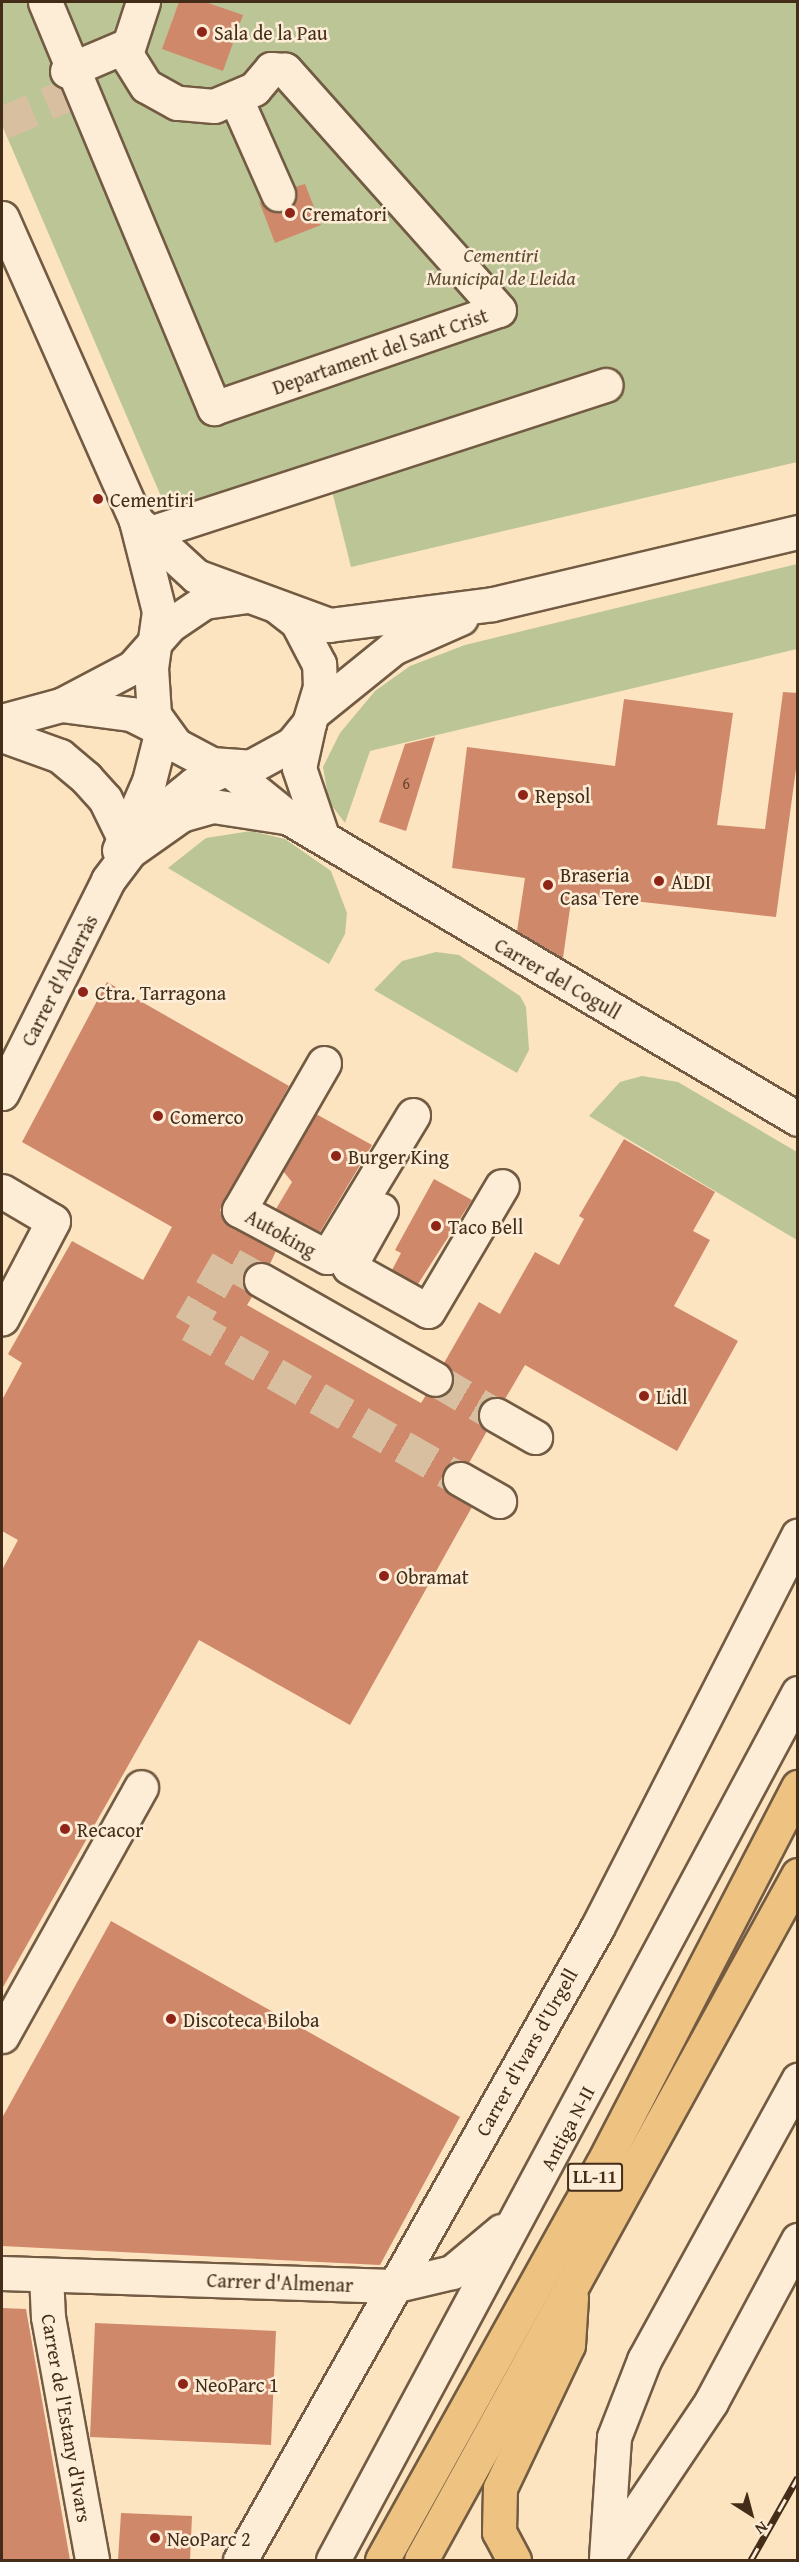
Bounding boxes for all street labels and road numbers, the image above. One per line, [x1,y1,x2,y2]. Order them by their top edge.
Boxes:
street label: Departament del Sant Crist [269,303,491,399]
street label: Carrer d'Alcarràs [16,910,102,1050]
street label: Carrer del Cogull [491,932,625,1024]
street label: Autoking [241,1204,321,1262]
street label: Carrer d'Ivars d'Urgell [470,1964,582,2140]
street label: Antiga N-II [535,2082,599,2174]
road number: LL-11 [566,2162,624,2192]
street label: Carrer d'Almenar [206,2267,354,2297]
street label: Carrer de l'Estany d'Ivars [37,2312,97,2524]

